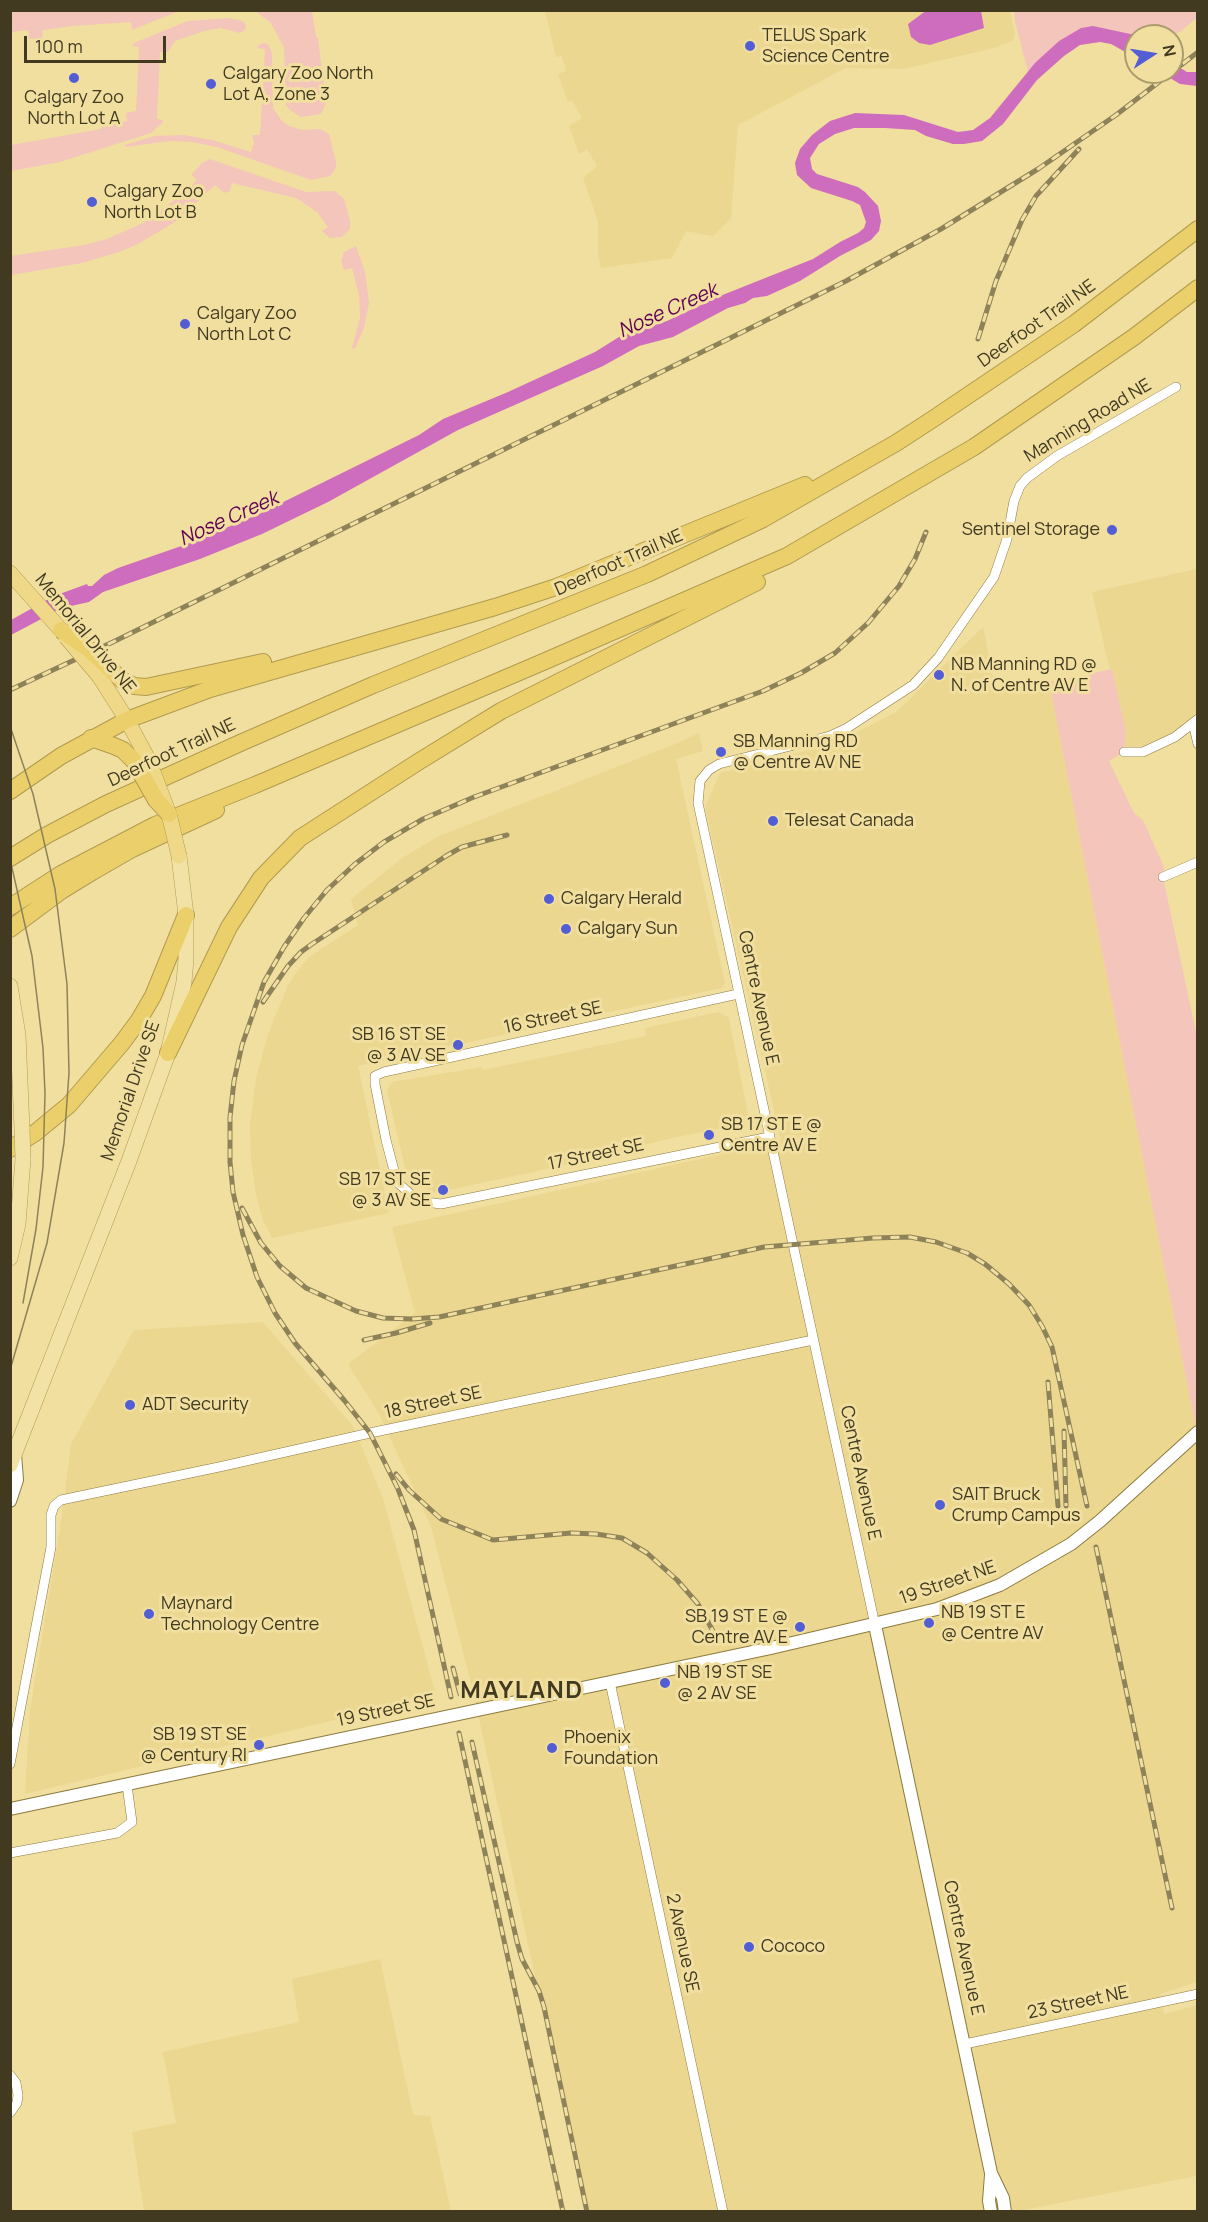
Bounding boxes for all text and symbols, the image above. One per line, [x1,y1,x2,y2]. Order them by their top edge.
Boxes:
scale bar [27,24,170,62]
north arrow [1124,24,1184,84]
place label: TELUS Spark Science Centre [762,25,890,68]
text: 100 m [35,34,83,58]
marker: TELUS Spark Science Centre [743,39,757,53]
text: N [1158,43,1182,59]
place label: Calgary Zoo North Lot A, Zone 3 [223,63,374,106]
marker: Calgary Zoo North Lot A [67,71,81,85]
marker: Calgary Zoo North Lot A, Zone 3 [204,77,218,91]
place label: Calgary Zoo North Lot A [24,87,124,130]
place label: Calgary Zoo North Lot B [104,181,204,224]
marker: Calgary Zoo North Lot B [85,195,99,209]
street label: Deerfoot Trail NE [974,275,1100,373]
water label: Nose Creek [615,278,721,344]
place label: Calgary Zoo North Lot C [197,303,297,346]
marker: Calgary Zoo North Lot C [178,317,192,331]
street label: Manning Road NE [1021,375,1155,467]
water label: Nose Creek [176,486,282,552]
place label: Sentinel Storage [962,519,1100,541]
marker: Sentinel Storage [1105,523,1119,537]
street label: Deerfoot Trail NE [551,525,687,601]
street label: Memorial Drive NE [30,570,140,698]
place label: NB Manning RD @ N. of Centre AV E [951,654,1097,696]
marker: NB Manning RD @ N. of Centre AV E [932,668,946,682]
street label: Deerfoot Trail NE [105,714,239,792]
place label: SB Manning RD @ Centre AV NE [733,731,862,774]
marker: SB Manning RD @ Centre AV NE [714,745,728,759]
place label: Telesat Canada [785,810,914,832]
marker: Telesat Canada [766,814,780,828]
place label: Calgary Herald [561,888,682,910]
marker: Calgary Herald [542,892,556,906]
place label: Calgary Sun [578,918,678,940]
marker: Calgary Sun [559,922,573,936]
street label: Centre Avenue E [733,929,783,1067]
street label: 16 Street SE [502,997,604,1039]
street label: Memorial Drive SE [97,1018,165,1164]
place label: SB 16 ST SE @ 3 AV SE [352,1024,446,1066]
marker: SB 16 ST SE @ 3 AV SE [451,1038,465,1052]
place label: SB 17 ST E @ Centre AV E [721,1114,822,1156]
marker: SB 17 ST E @ Centre AV E [702,1128,716,1142]
street label: 17 Street SE [546,1134,646,1176]
place label: SB 17 ST SE @ 3 AV SE [339,1169,431,1212]
marker: SB 17 ST SE @ 3 AV SE [436,1183,450,1197]
street label: 18 Street SE [382,1382,484,1424]
place label: ADT Security [142,1394,249,1416]
marker: ADT Security [123,1398,137,1412]
street label: Centre Avenue E [835,1404,885,1542]
place label: SAIT Bruck Crump Campus [952,1484,1081,1526]
marker: SAIT Bruck Crump Campus [933,1498,947,1512]
street label: 19 Street NE [897,1556,999,1610]
place label: Maynard Technology Centre [161,1593,319,1636]
place label: NB 19 ST E @ Centre AV [941,1602,1043,1644]
place label: SB 19 ST E @ Centre AV E [685,1606,788,1648]
marker: Maynard Technology Centre [142,1607,156,1621]
marker: NB 19 ST E @ Centre AV [922,1616,936,1630]
marker: SB 19 ST E @ Centre AV E [793,1620,807,1634]
place label: NB 19 ST SE @ 2 AV SE [677,1662,773,1704]
marker: NB 19 ST SE @ 2 AV SE [658,1676,672,1690]
district label: MAYLAND [460,1677,584,1705]
street label: 19 Street SE [335,1690,437,1732]
place label: SB 19 ST SE @ Century RI [140,1724,247,1766]
place label: Phoenix Foundation [564,1727,658,1770]
marker: SB 19 ST SE @ Century RI [252,1738,266,1752]
marker: Phoenix Foundation [545,1741,559,1755]
street label: Centre Avenue E [938,1879,988,2017]
street label: 2 Avenue SE [661,1892,703,1994]
place label: Cococo [761,1936,825,1958]
marker: Cococo [742,1940,756,1954]
street label: 23 Street NE [1025,1982,1131,2024]

